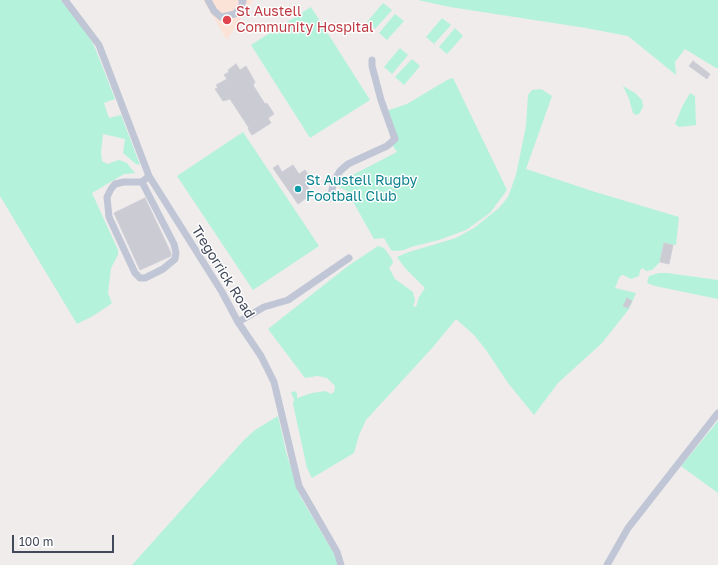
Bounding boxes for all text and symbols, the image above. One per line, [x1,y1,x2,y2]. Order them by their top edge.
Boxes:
place label: St Austell Community Hospital [236,4,374,36]
marker: St Austell Community Hospital [221,14,233,26]
place label: St Austell Rugby Football Club [306,173,417,206]
marker: St Austell Rugby Football Club [293,184,303,194]
street label: Tregorrick Road [188,223,258,321]
scale bar [14,527,116,553]
text: 100 m [19,534,53,549]

